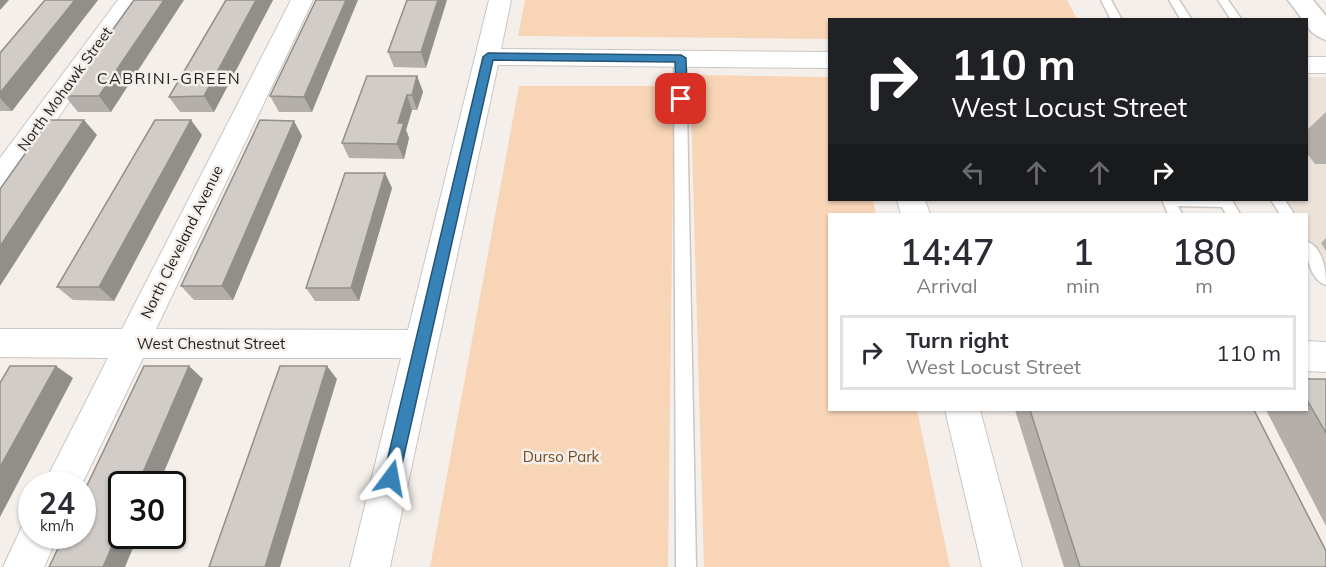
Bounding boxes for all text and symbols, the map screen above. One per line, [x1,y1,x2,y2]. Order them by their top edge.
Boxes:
street label: North Mohawk Street [13,23,116,155]
text: 110 m [951,38,1076,91]
icon: right [852,42,930,120]
district label: CABRINI-GREEN [97,68,241,88]
pin [655,73,706,124]
icon: arrive [664,82,697,115]
text: West Locust Street [951,90,1187,124]
icon: left [957,156,990,189]
icon: ahead [1020,156,1053,189]
icon: ahead [1083,156,1116,189]
icon: right [1146,156,1179,189]
street label: North Cleveland Avenue [136,162,227,321]
text: 14:47 [900,229,994,274]
text: 1 [1072,229,1094,274]
text: 180 [1172,229,1236,274]
text: Arrival [916,273,978,298]
text: min [1066,273,1100,298]
text: m [1195,273,1213,298]
text: Turn right [906,326,1009,354]
street label: West Chestnut Street [137,334,285,353]
icon: right [855,336,888,369]
text: 110 m [1216,339,1281,367]
text: West Locust Street [906,354,1081,379]
position arrow [359,446,423,510]
park label: Durso Park [523,447,600,466]
speed limit sign: 30 [108,471,186,549]
text: 24 [39,484,75,522]
text: km/h [40,516,74,535]

